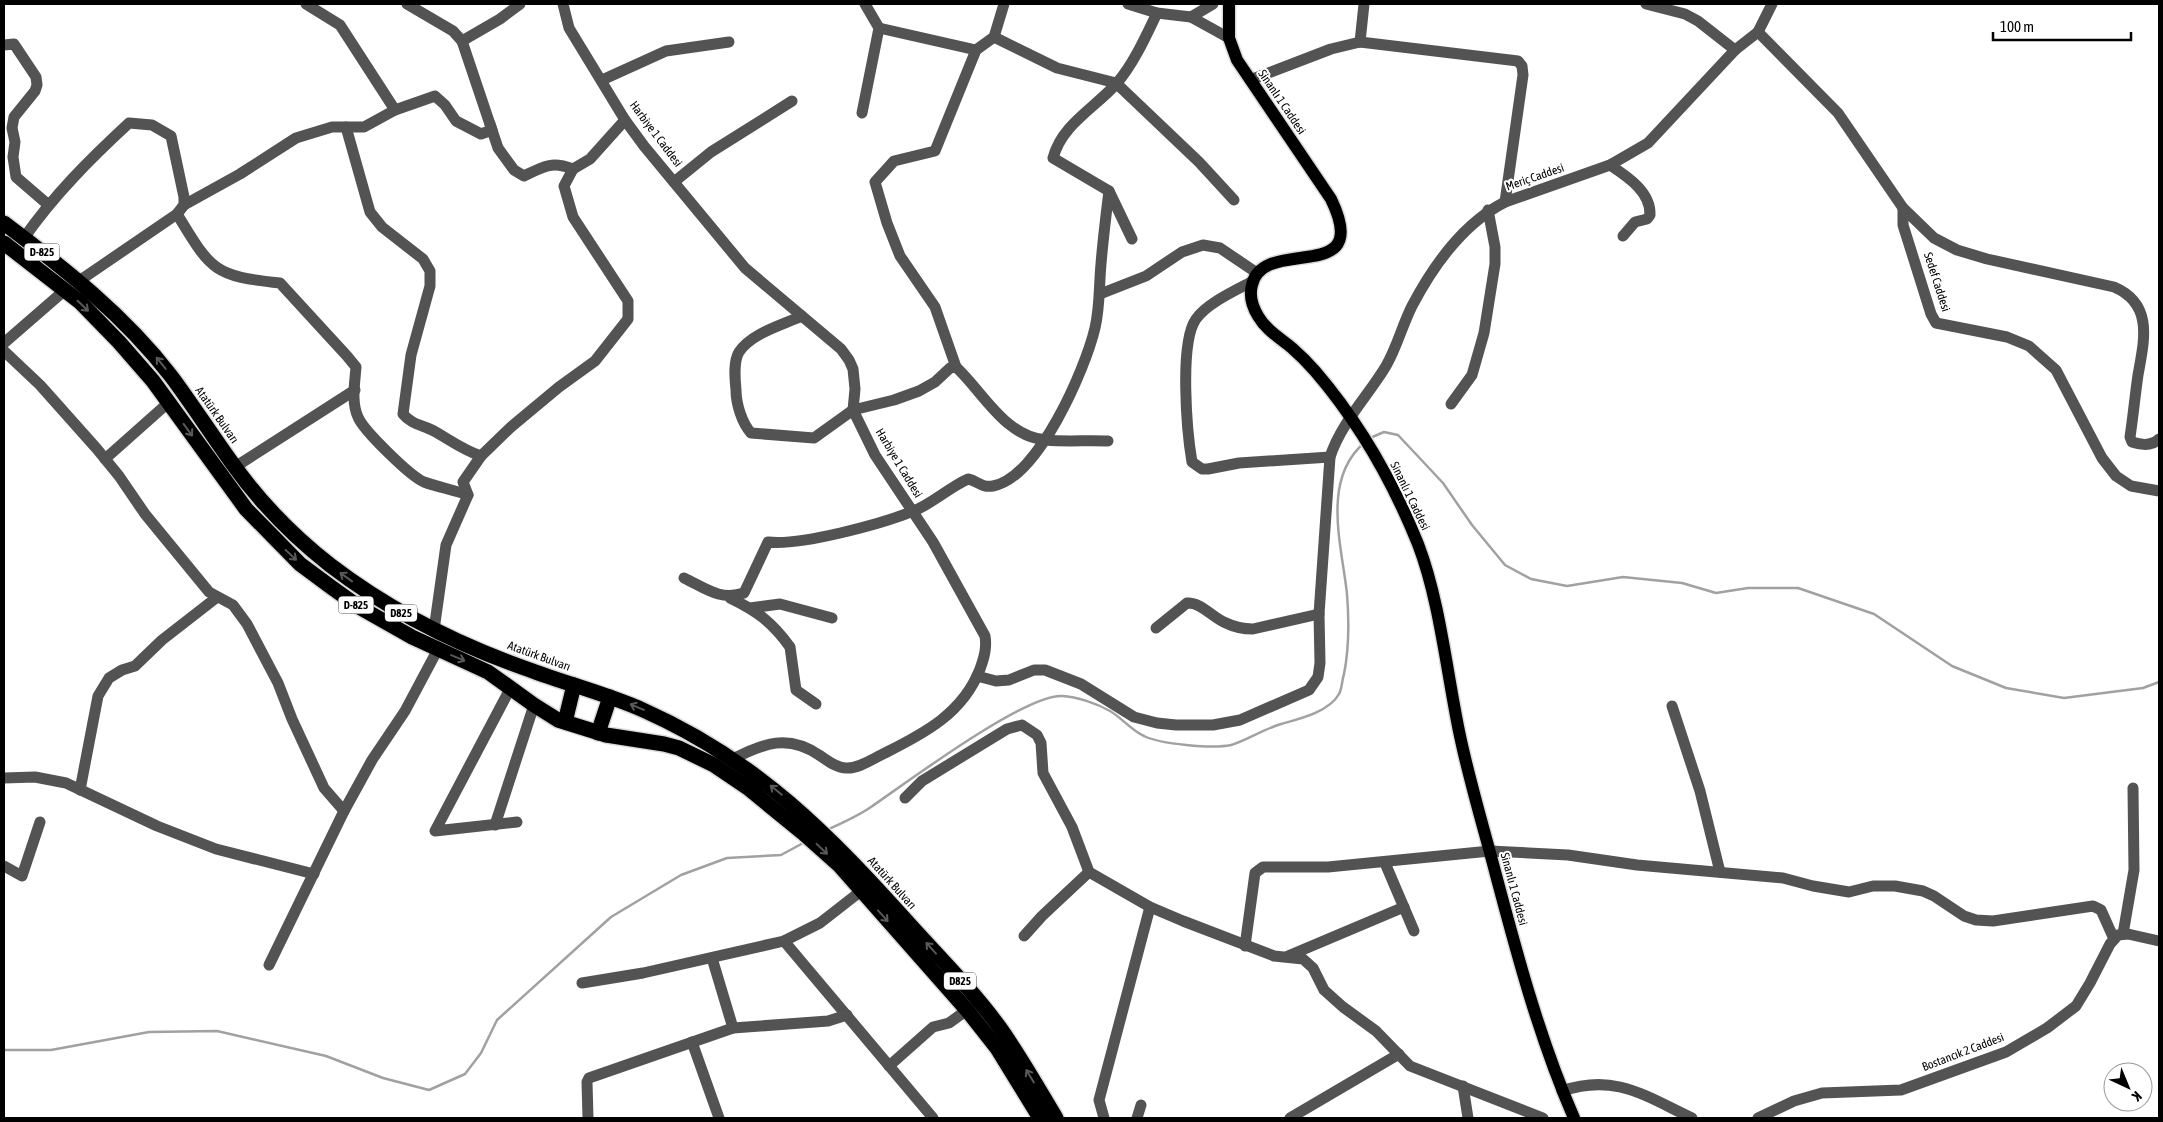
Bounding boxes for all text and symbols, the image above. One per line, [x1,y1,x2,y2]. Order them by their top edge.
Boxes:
scale bar [1993,10,2130,42]
text: 100 m [2000,18,2034,35]
street label: Sinanlı 1 Caddesi [1255,67,1309,137]
street label: Harbiye 1 Caddesi [627,98,685,170]
street label: Meriç Caddesi [1504,161,1566,193]
road number: D-825 [24,243,60,260]
street label: Sedef Caddesi [1921,251,1953,313]
one-way arrow [77,300,90,312]
one-way arrow [155,357,166,370]
street label: Atatürk Bulvarı [192,384,242,446]
one-way arrow [182,423,193,436]
street label: Harbiye 1 Caddesi [873,426,925,500]
street label: Sinanlı 1 Caddesi [1387,459,1433,533]
one-way arrow [284,549,297,561]
one-way arrow [340,572,354,582]
road number: D-825 [338,596,374,614]
road number: D825 [385,604,417,622]
street label: Atatürk Bulvarı [506,638,572,674]
one-way arrow [450,653,465,663]
one-way arrow [630,702,645,712]
one-way arrow [770,785,783,796]
one-way arrow [815,843,828,855]
street label: Sinanlı 1 Caddesi [1498,851,1530,927]
street label: Atatürk Bulvarı [865,854,919,912]
one-way arrow [877,909,889,922]
one-way arrow [925,942,937,955]
road number: D825 [944,972,976,989]
street label: Bostancık 2 Caddesi [1920,1030,2006,1074]
north arrow [2103,1062,2153,1112]
one-way arrow [1025,1070,1035,1084]
text: K [2129,1088,2145,1105]

